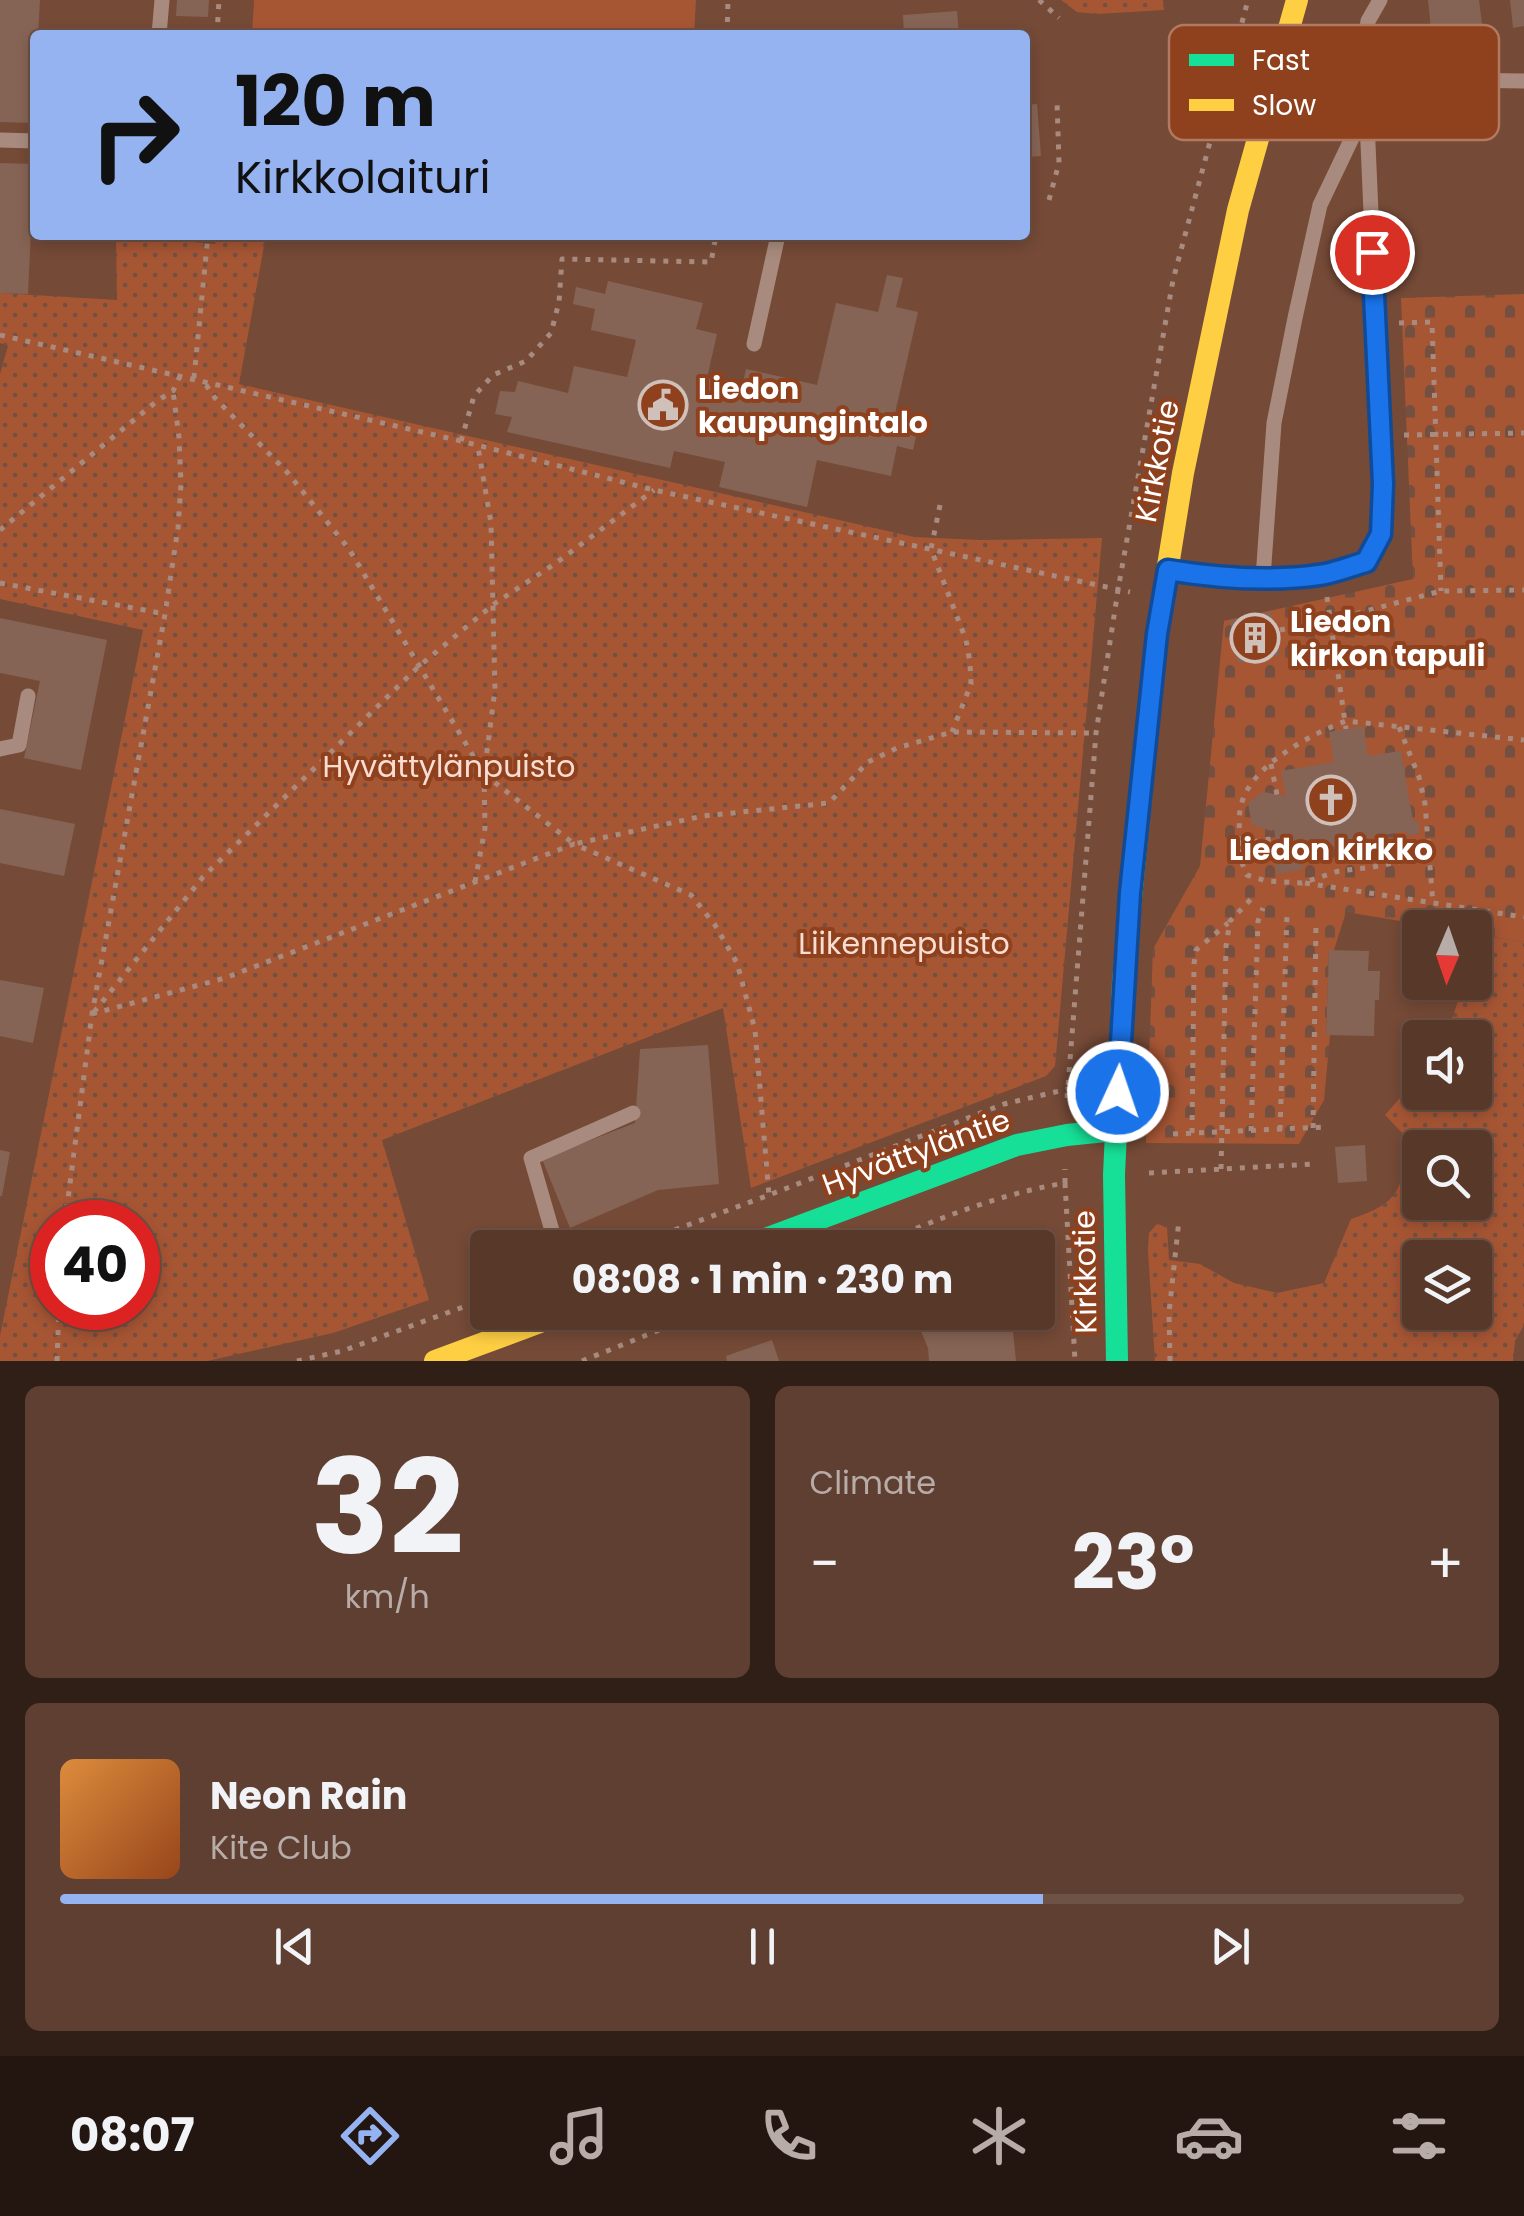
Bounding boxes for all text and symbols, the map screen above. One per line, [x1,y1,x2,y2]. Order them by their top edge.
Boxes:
legend [1169,25,1499,140]
text: Fast [1252,41,1310,80]
text: 120 m [235,52,436,151]
icon: right [70,70,200,200]
text: Slow [1252,86,1316,125]
text: Kirkkolaituri [235,146,491,209]
pin [1330,210,1415,295]
icon: arrive [1345,225,1400,280]
place label: Liedon kaupungintalo [698,367,928,444]
public building icon: Liedon kaupungintalo [637,379,689,431]
street label: Kirkkotie [1124,396,1190,526]
place label: Liedon kirkon tapuli [1290,600,1485,677]
building icon: Liedon kirkon tapuli [1229,612,1281,664]
park label: Hyvättylänpuisto [323,745,576,788]
church icon: Liedon kirkko [1305,774,1357,826]
place label: Liedon kirkko [1229,828,1433,871]
north arrow [1402,910,1492,1000]
map controls [1402,910,1492,1330]
park label: Liikennepuisto [798,922,1010,965]
button: sound [1402,1020,1492,1110]
position arrow [1066,1040,1170,1144]
street label: Hyvättyläntie [816,1098,1016,1206]
button: search [1402,1130,1492,1220]
speed limit sign: 40 [30,1200,160,1330]
street label: Kirkkotie [1062,1210,1108,1334]
button: layers [1402,1240,1492,1330]
text: 08:08 · 1 min · 230 m [572,1253,953,1306]
text: 32 [311,1416,464,1599]
text: Climate [810,1460,936,1505]
text: 23° [1072,1510,1195,1615]
text: − [810,1525,840,1602]
text: + [1426,1525,1464,1602]
text: km/h [345,1574,430,1619]
text: Neon Rain [210,1769,407,1822]
text: Kite Club [210,1825,352,1870]
icon: previous [267,1919,322,1974]
icon: pause [735,1919,790,1974]
icon: next [1203,1919,1258,1974]
icon: directions [335,2101,405,2171]
icon: music [544,2101,614,2171]
icon: phone [754,2101,824,2171]
icon: climate [964,2101,1034,2171]
icon: car [1174,2101,1244,2171]
icon: filters [1384,2101,1454,2171]
text: 08:07 [70,2104,195,2167]

